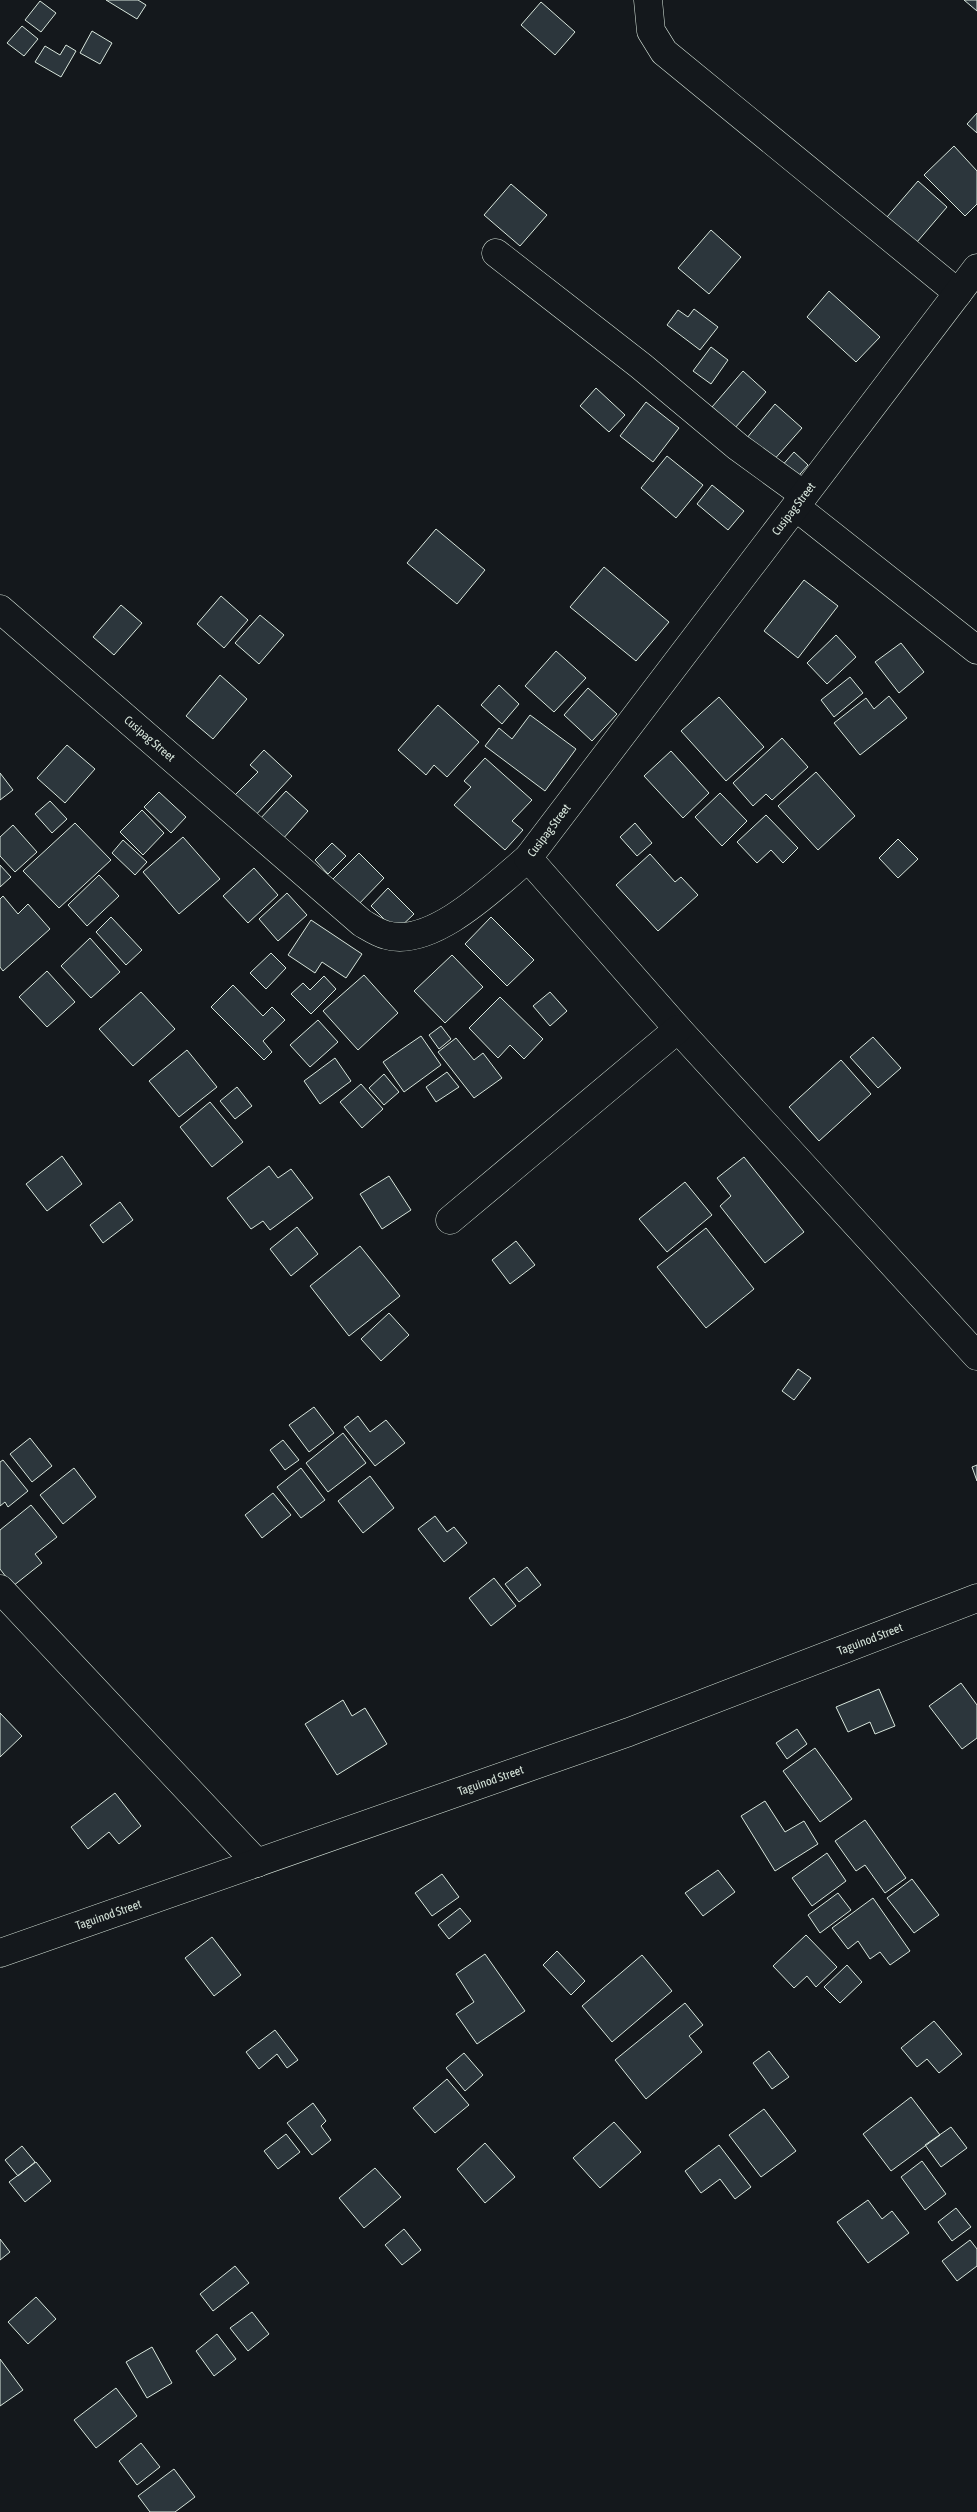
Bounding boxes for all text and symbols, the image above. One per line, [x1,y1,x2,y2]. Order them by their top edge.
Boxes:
street label: Cusipag Street [769,479,819,538]
street label: Cusipag Street [121,713,178,765]
street label: Cusipag Street [524,801,574,860]
street label: Taguinod Street [835,1620,905,1658]
street label: Taguinod Street [456,1762,526,1799]
street label: Taguinod Street [74,1897,144,1933]

